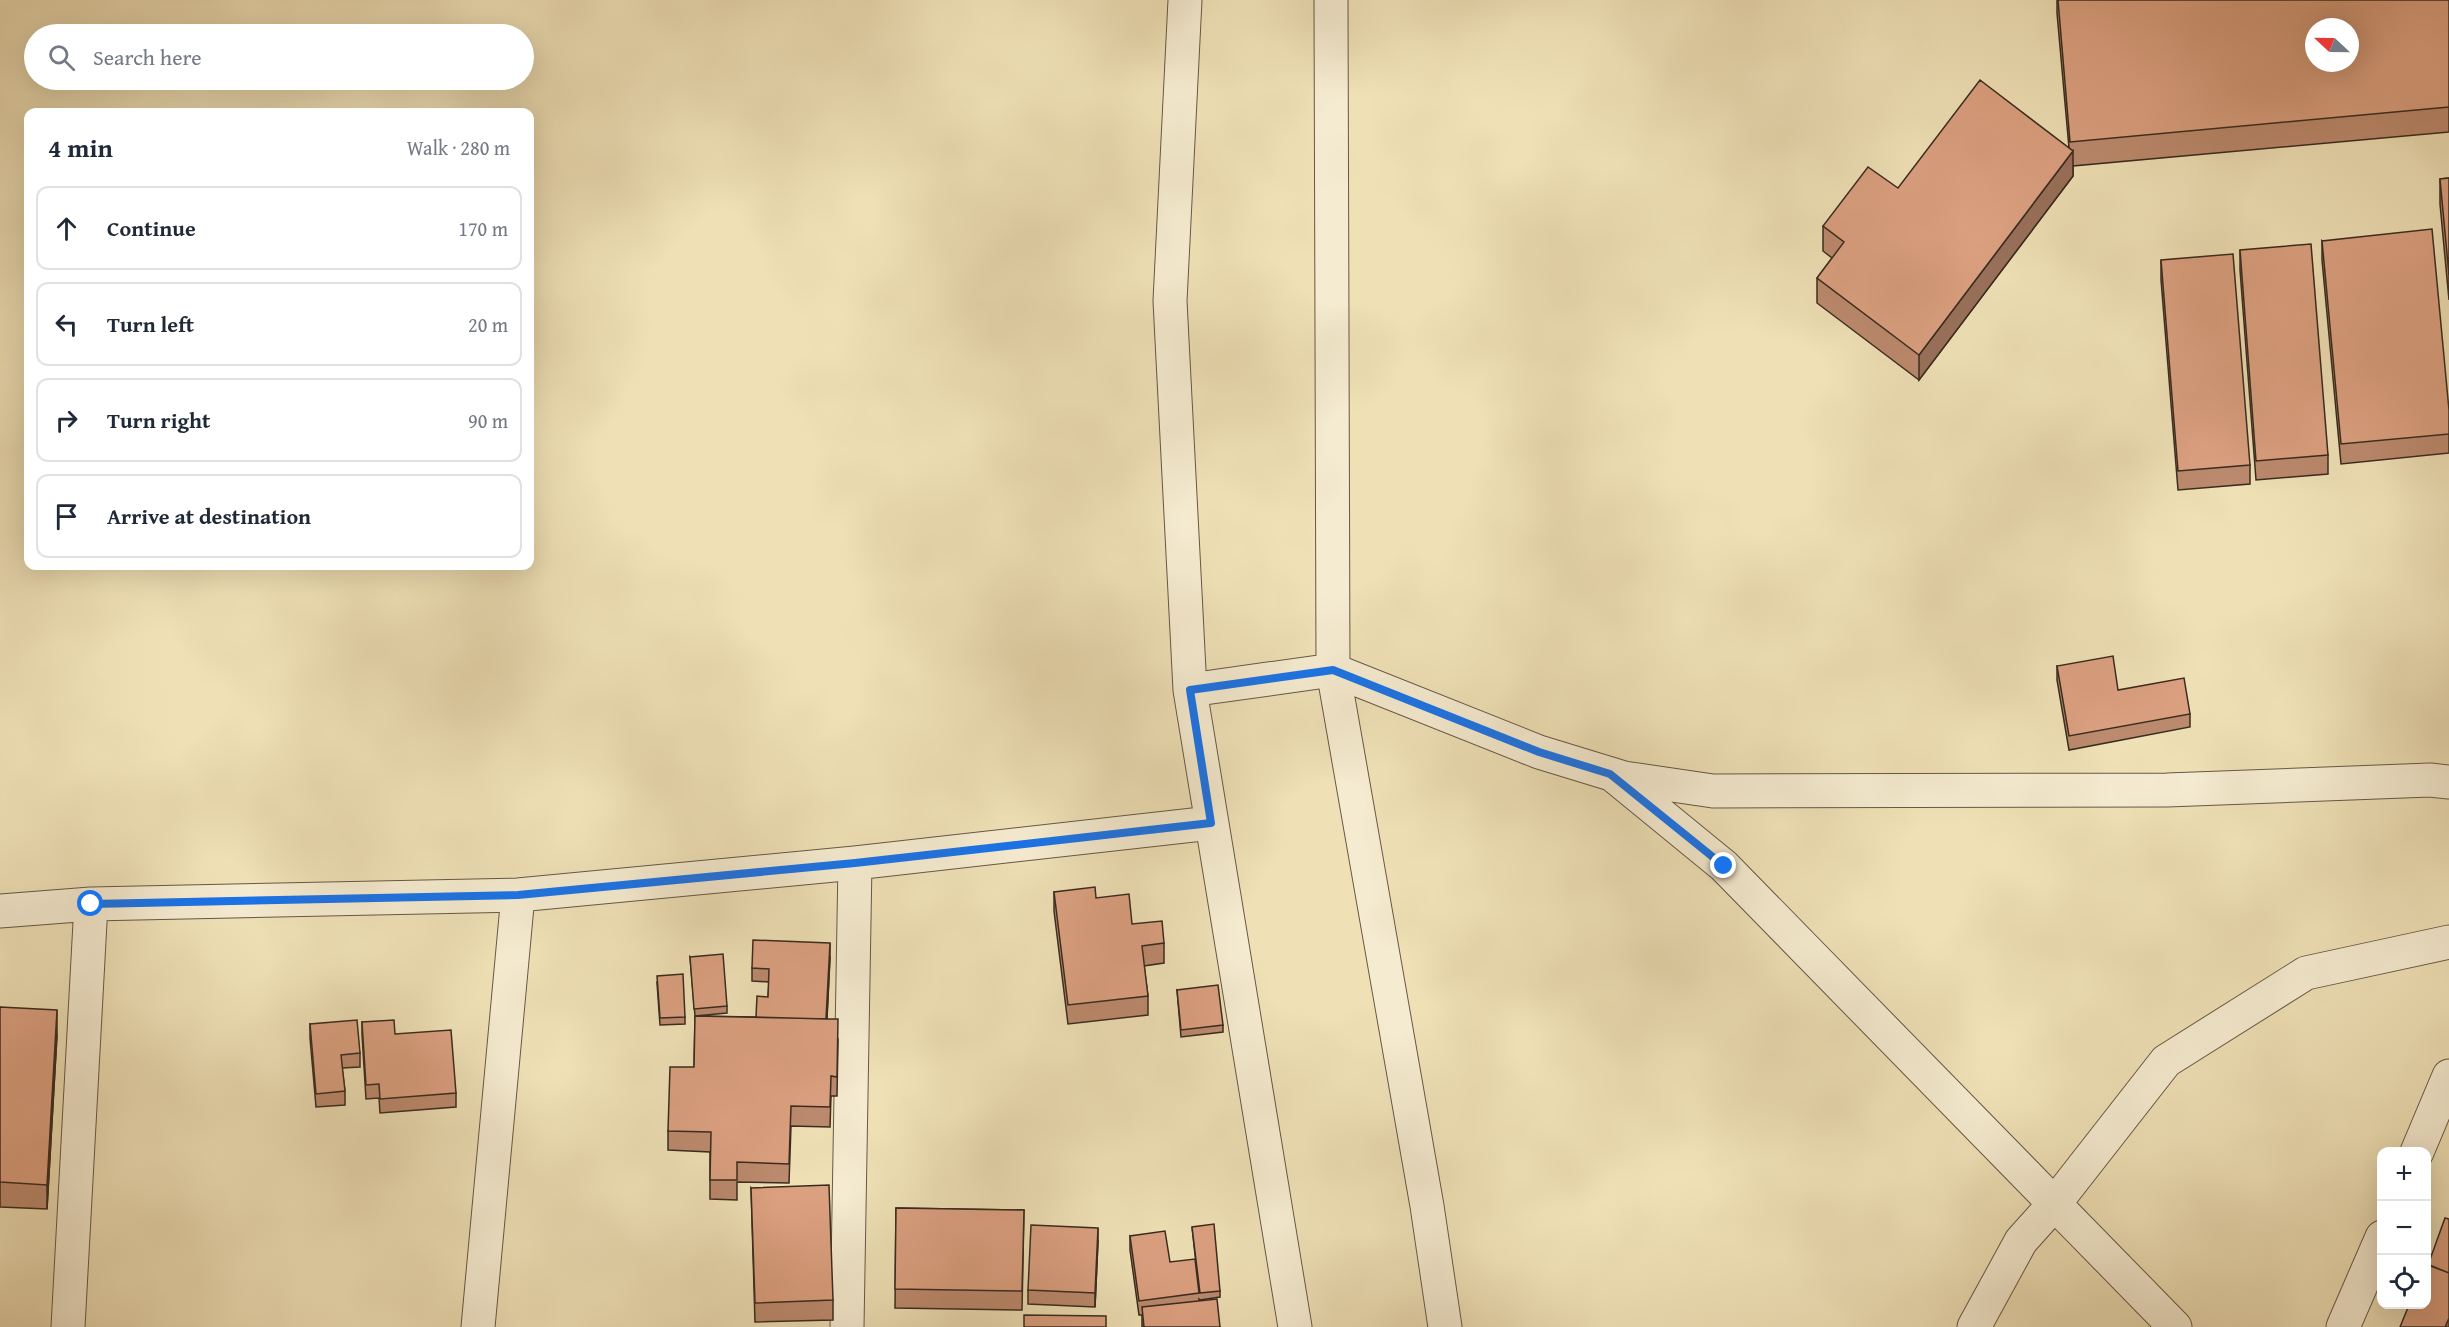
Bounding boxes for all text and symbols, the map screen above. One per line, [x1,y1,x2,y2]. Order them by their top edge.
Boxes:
north arrow [2305,18,2359,72]
search box [24,24,534,90]
icon: search [45,41,78,74]
text: Search here [93,41,202,73]
text: 4 min [48,128,113,167]
text: Walk · 280 m [407,133,510,162]
icon: ahead [50,212,83,245]
text: Continue [107,212,196,244]
text: 170 m [458,214,508,243]
icon: left [50,308,83,341]
text: Turn left [107,308,194,340]
text: 20 m [468,310,508,339]
icon: right [50,404,83,437]
text: Turn right [107,404,210,436]
text: 90 m [468,406,508,435]
icon: arrive [50,500,83,533]
text: Arrive at destination [107,500,311,532]
route end [1710,852,1736,878]
route start [77,890,103,916]
map controls [2377,1147,2431,1309]
button: + [2377,1147,2431,1201]
button: − [2377,1201,2431,1255]
button: locate [2377,1255,2431,1309]

